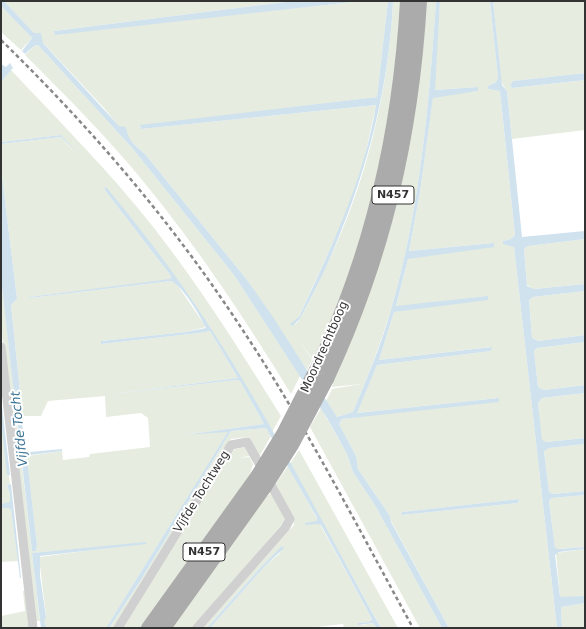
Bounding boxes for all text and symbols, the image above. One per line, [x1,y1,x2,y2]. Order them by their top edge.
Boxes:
road number: N457 [372,186,414,204]
street label: Moordrechtboog [298,299,352,395]
water label: Vijfde Tocht [8,390,32,468]
street label: Vijfde Tochtweg [171,448,233,536]
road number: N457 [183,543,225,561]

